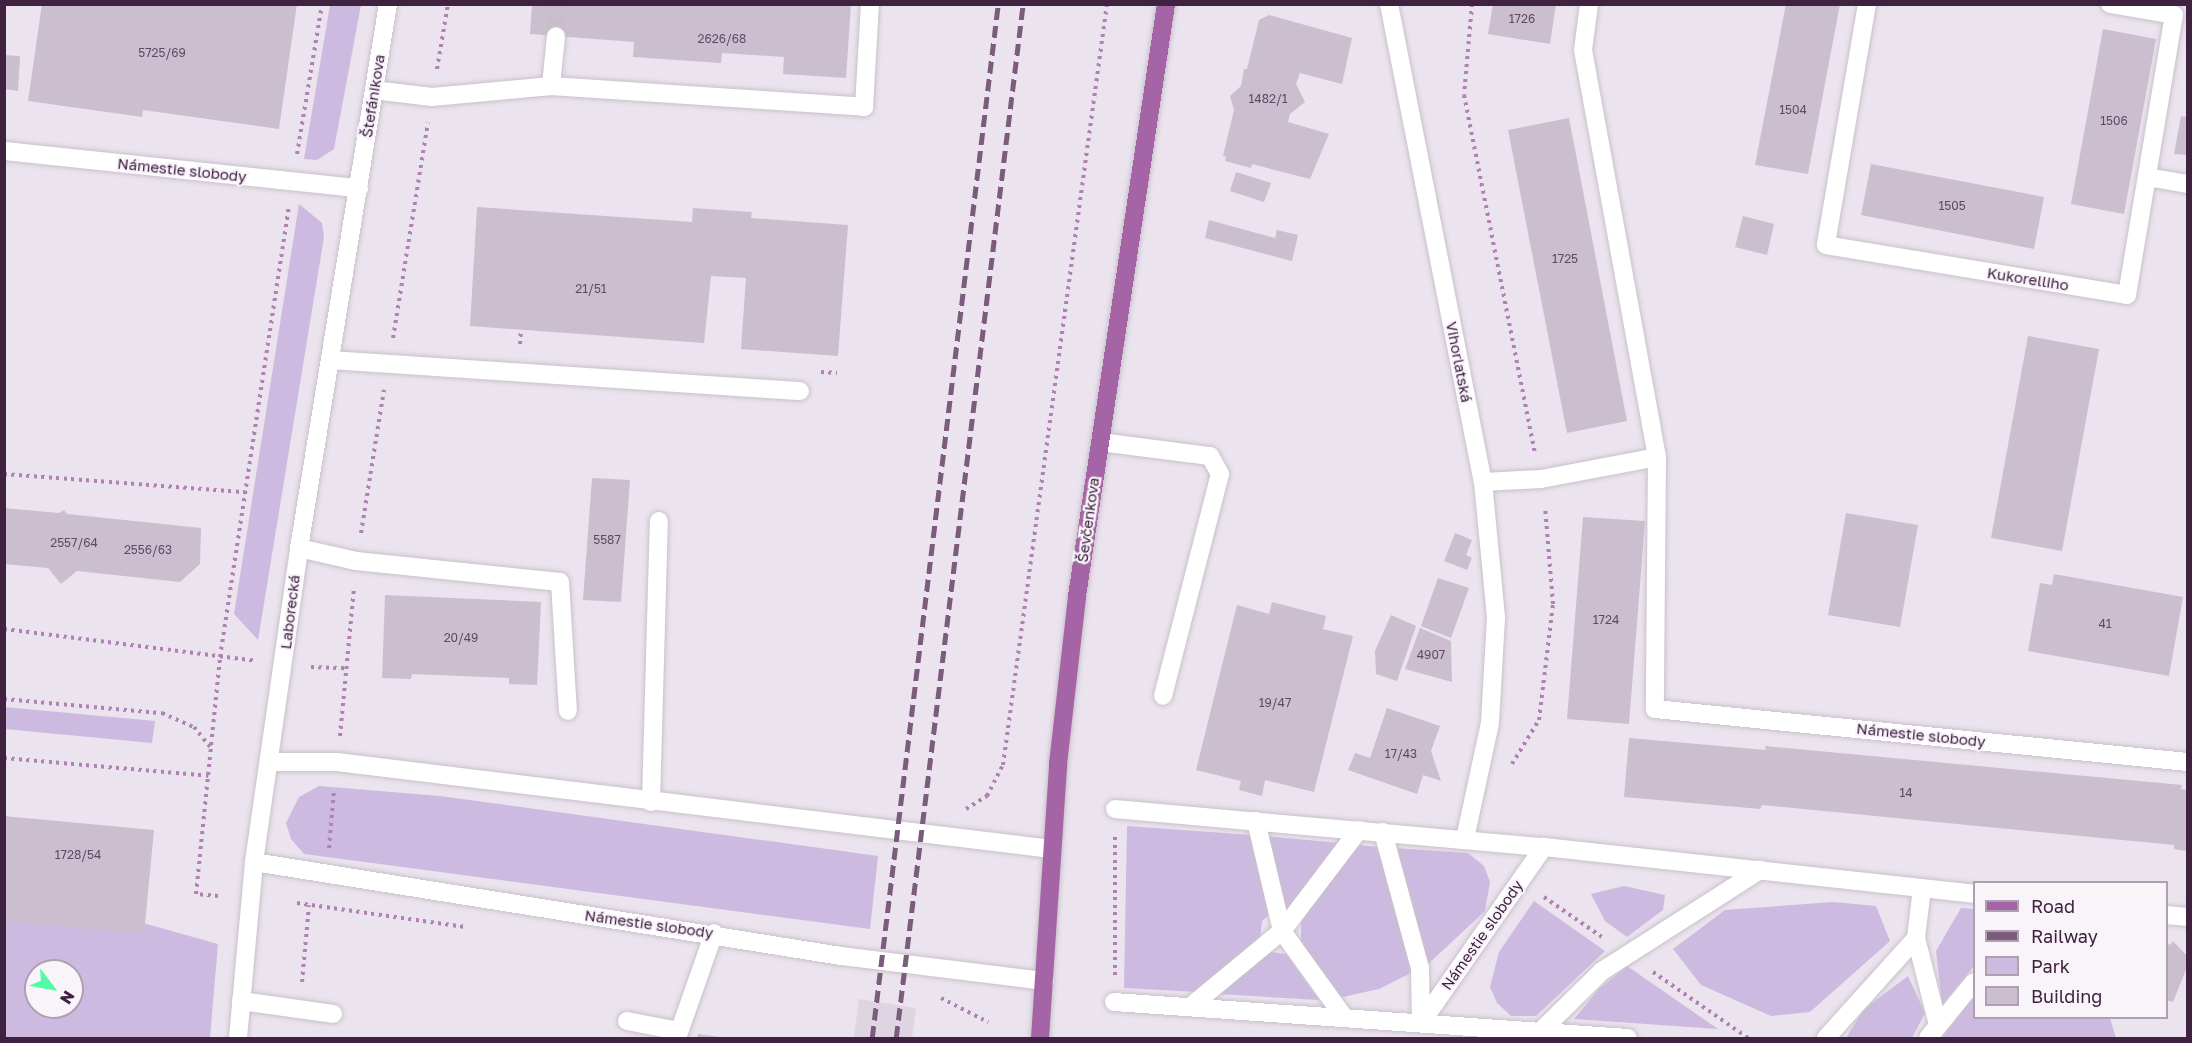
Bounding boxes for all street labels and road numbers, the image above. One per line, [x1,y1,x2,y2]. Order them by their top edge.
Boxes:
street label: Štefánikova [358,53,388,139]
street label: Námestie slobody [117,154,247,186]
street label: Kukorelliho [1986,264,2070,294]
street label: Vihorlatská [1442,320,1476,404]
street label: Ševčenkova [1073,476,1103,564]
street label: Laborecká [277,574,303,650]
street label: Námestie slobody [1856,719,1986,751]
street label: Námestie slobody [1437,877,1527,993]
street label: Námestie slobody [584,906,714,942]

